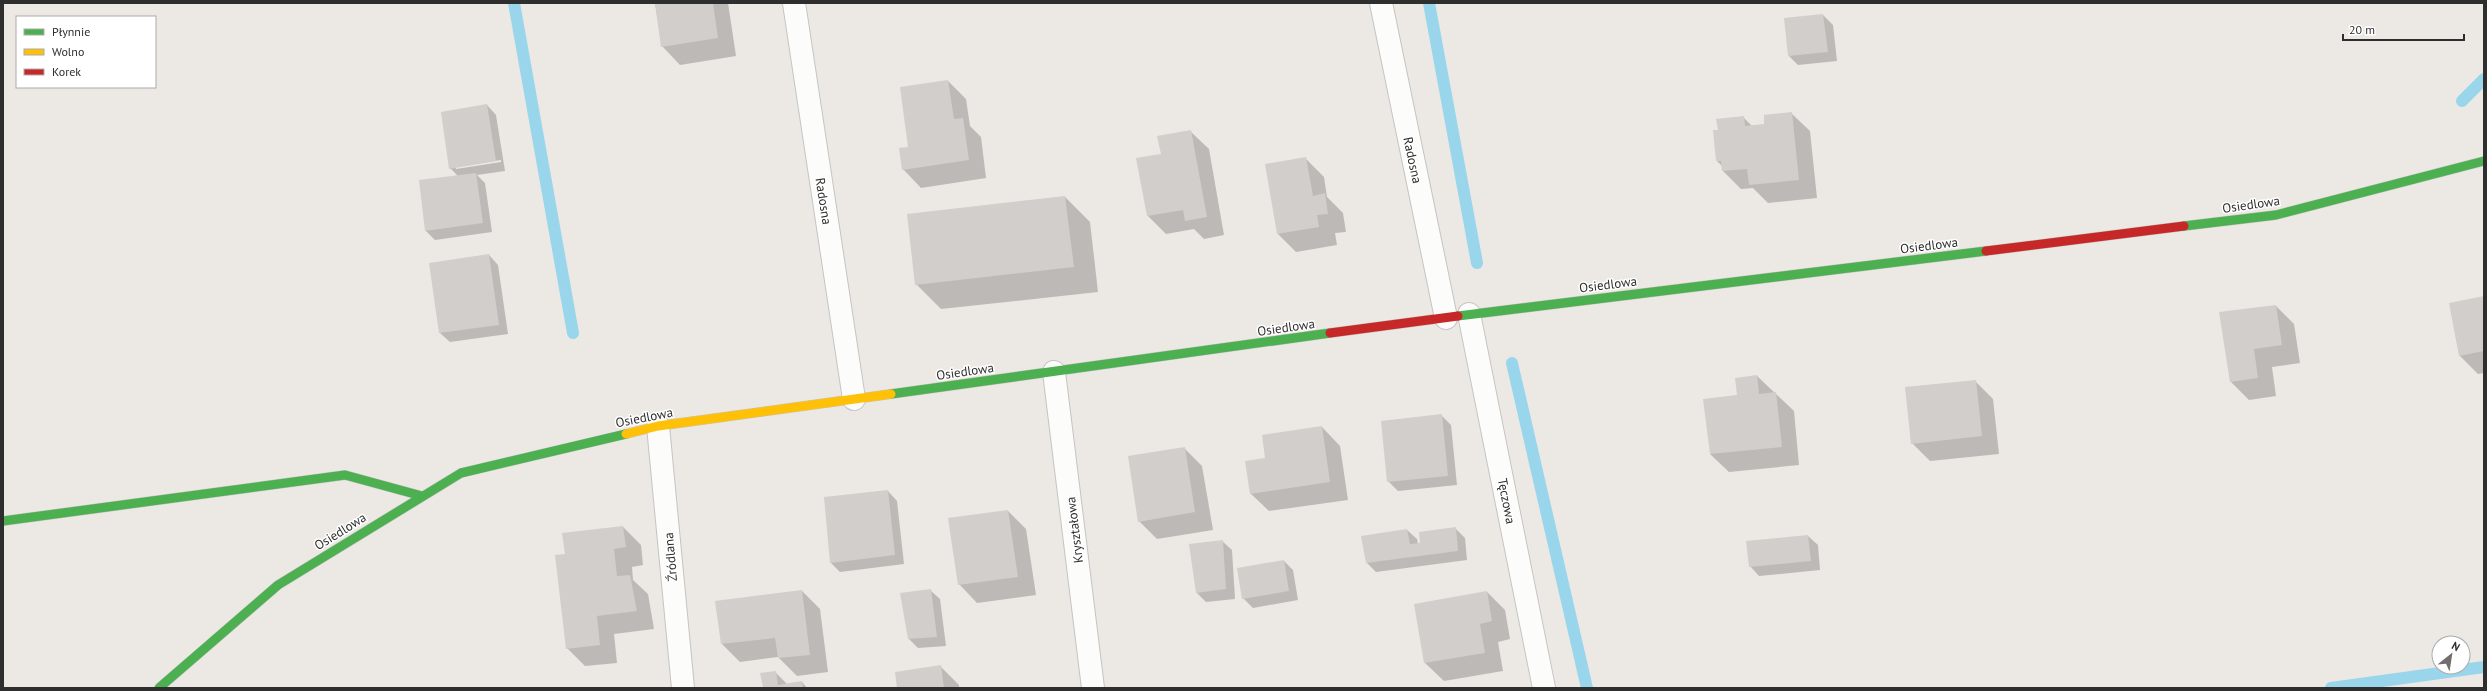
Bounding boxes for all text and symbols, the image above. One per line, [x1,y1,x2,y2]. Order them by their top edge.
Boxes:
legend [16,16,156,88]
scale bar [2343,16,2464,42]
text: 20 m [2349,22,2375,37]
text: Płynnie [52,24,90,39]
text: Wolno [52,44,84,59]
text: Korek [52,64,81,79]
street label: Radosna [1399,135,1426,185]
street label: Radosna [811,177,836,226]
street label: Osiedlowa [2221,192,2281,217]
street label: Osiedlowa [1899,234,1959,257]
street label: Osiedlowa [1578,273,1638,296]
street label: Osiedlowa [1256,315,1316,340]
street label: Osiedlowa [935,359,995,384]
street label: Osiedlowa [614,404,674,431]
street label: Tęczowa [1494,477,1519,525]
street label: Kryształowa [1062,496,1087,564]
street label: Osiedlowa [311,509,369,554]
street label: Źródlana [660,532,681,582]
north arrow [2431,635,2471,675]
text: N [2449,638,2463,654]

